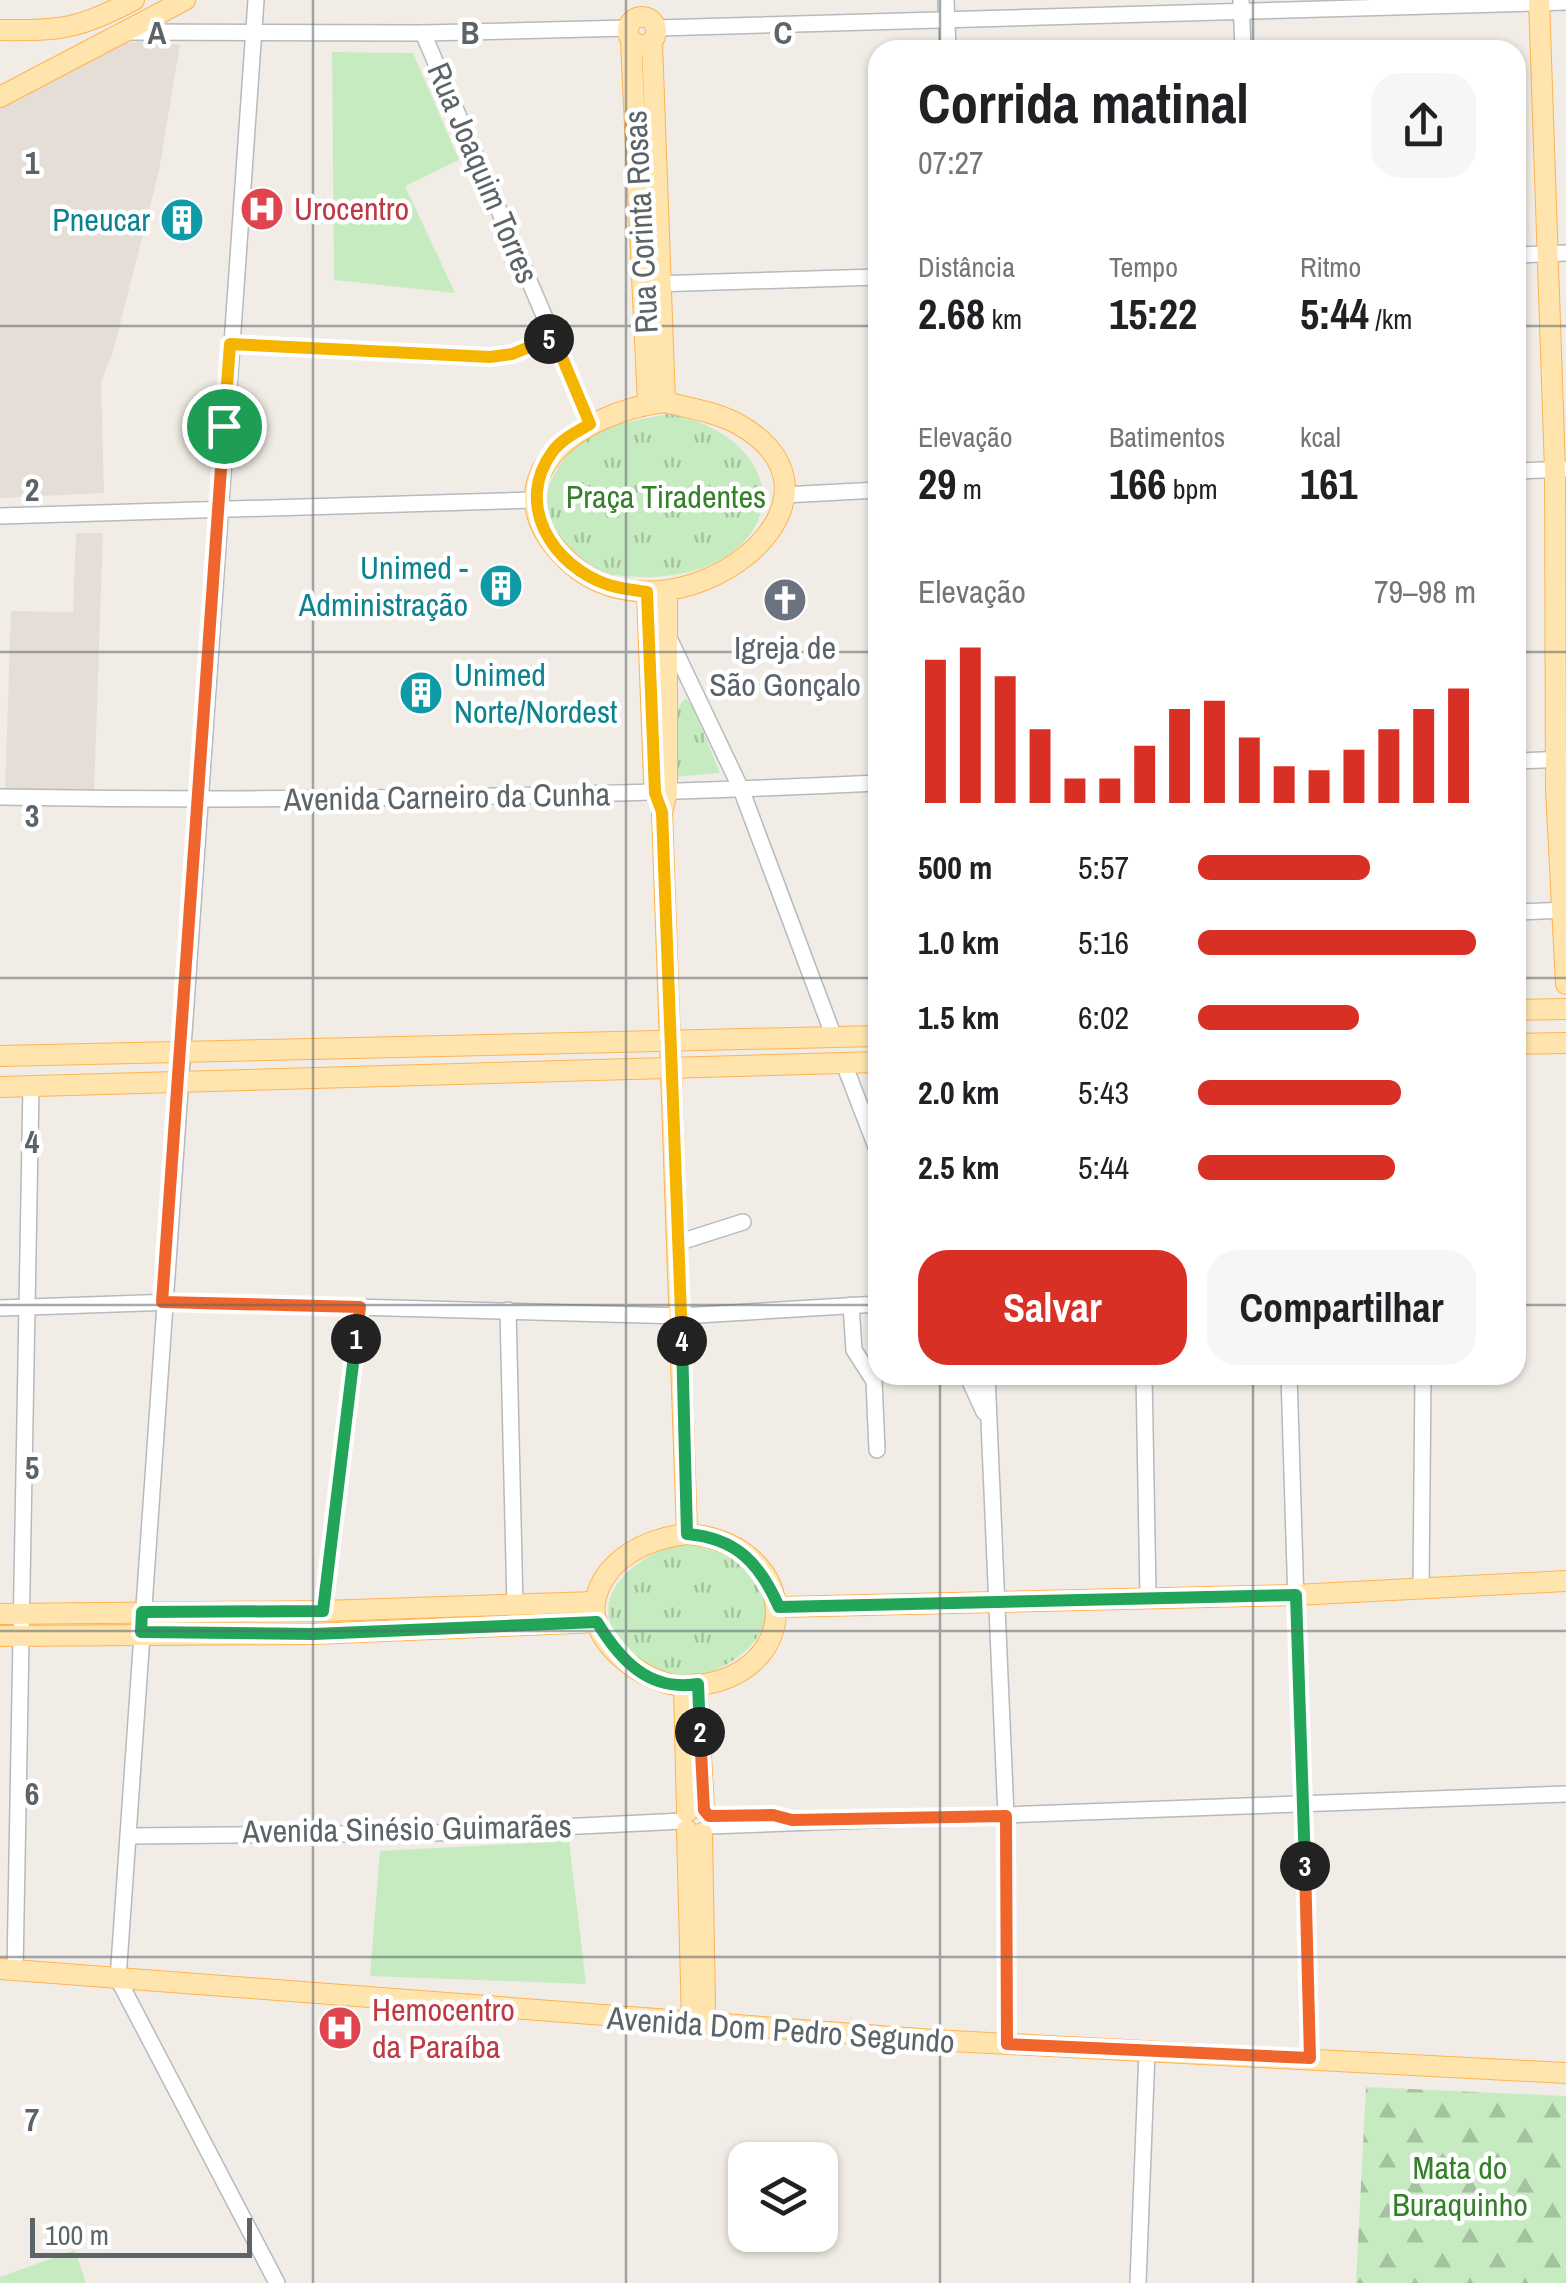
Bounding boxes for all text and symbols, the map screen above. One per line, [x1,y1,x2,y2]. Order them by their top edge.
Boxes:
text: A [148,11,167,54]
text: B [461,11,479,54]
text: C [774,11,792,54]
street label: Rua Joaquim Torres [418,56,549,290]
text: Corrida matinal [918,66,1249,140]
button: share [1371,73,1476,178]
street label: Rua Corinta Rosas [613,109,668,335]
text: 1 [25,141,40,184]
text: 07:27 [918,141,984,184]
hospital icon: Urocentro [239,186,285,232]
place label: Urocentro [294,187,409,230]
building icon: Pneucar [159,197,205,243]
place label: Pneucar [52,198,150,241]
text: Distância [918,248,1015,286]
text: Tempo [1109,248,1178,286]
text: Ritmo [1300,248,1361,286]
text: 2.68 [918,286,985,342]
text: 15:22 [1109,286,1197,342]
text: 5:44 [1300,286,1369,342]
text: km [985,300,1022,338]
text: /km [1369,300,1412,338]
pin: 5 [524,314,574,364]
text: 5 [543,320,555,358]
pin [182,384,267,469]
icon: arrive [197,399,252,454]
text: Elevação [918,418,1012,456]
text: Batimentos [1109,418,1225,456]
text: kcal [1300,418,1341,456]
text: 29 [918,456,956,512]
text: 166 [1109,456,1166,512]
text: 161 [1300,456,1357,512]
text: 2 [25,468,39,511]
text: m [956,470,982,508]
text: bpm [1166,470,1218,508]
park label: Praça Tiradentes [566,475,766,518]
place label: Unimed - Administração [298,546,468,626]
building icon: Unimed - Administração [478,563,524,609]
text: Elevação [918,570,1026,613]
text: 79–98 m [1374,570,1476,613]
church icon: Igreja de São Gonçalo [762,577,808,623]
place label: Igreja de São Gonçalo [709,626,861,706]
place label: Unimed Norte/Nordest [454,653,617,733]
building icon: Unimed Norte/Nordest [398,670,444,716]
street label: Avenida Carneiro da Cunha [282,772,611,821]
text: 3 [25,794,39,837]
text: 500 m [918,846,992,889]
text: 5:57 [1078,846,1129,889]
text: 1.0 km [918,921,1000,964]
text: 5:16 [1078,921,1129,964]
text: 1.5 km [918,996,1000,1039]
text: 6:02 [1078,996,1129,1039]
text: 2.0 km [918,1071,1000,1114]
text: 5:43 [1078,1071,1129,1114]
text: 4 [25,1120,40,1163]
text: 2.5 km [918,1146,1000,1189]
text: 5:44 [1078,1146,1129,1189]
button: Salvar [918,1250,1187,1365]
button: Compartilhar [1207,1250,1476,1365]
pin: 1 [331,1314,381,1364]
pin: 4 [657,1316,707,1366]
text: 1 [350,1320,362,1358]
text: 4 [676,1322,688,1360]
text: 5 [25,1446,39,1489]
pin: 2 [675,1707,725,1757]
text: 2 [694,1713,706,1751]
text: 6 [25,1772,39,1815]
street label: Avenida Sinésio Guimarães [241,1804,572,1853]
pin: 3 [1280,1841,1330,1891]
text: 3 [1299,1847,1311,1885]
place label: Hemocentro da Paraíba [372,1988,515,2068]
street label: Avenida Dom Pedro Segundo [605,1996,956,2063]
hospital icon: Hemocentro da Paraíba [317,2005,363,2051]
text: 7 [25,2098,39,2141]
map controls [728,2142,838,2252]
button: layers [728,2142,838,2252]
park label: Mata do Buraquinho [1392,2146,1528,2226]
scale bar [30,2213,252,2258]
text: 100 m [45,2216,109,2254]

